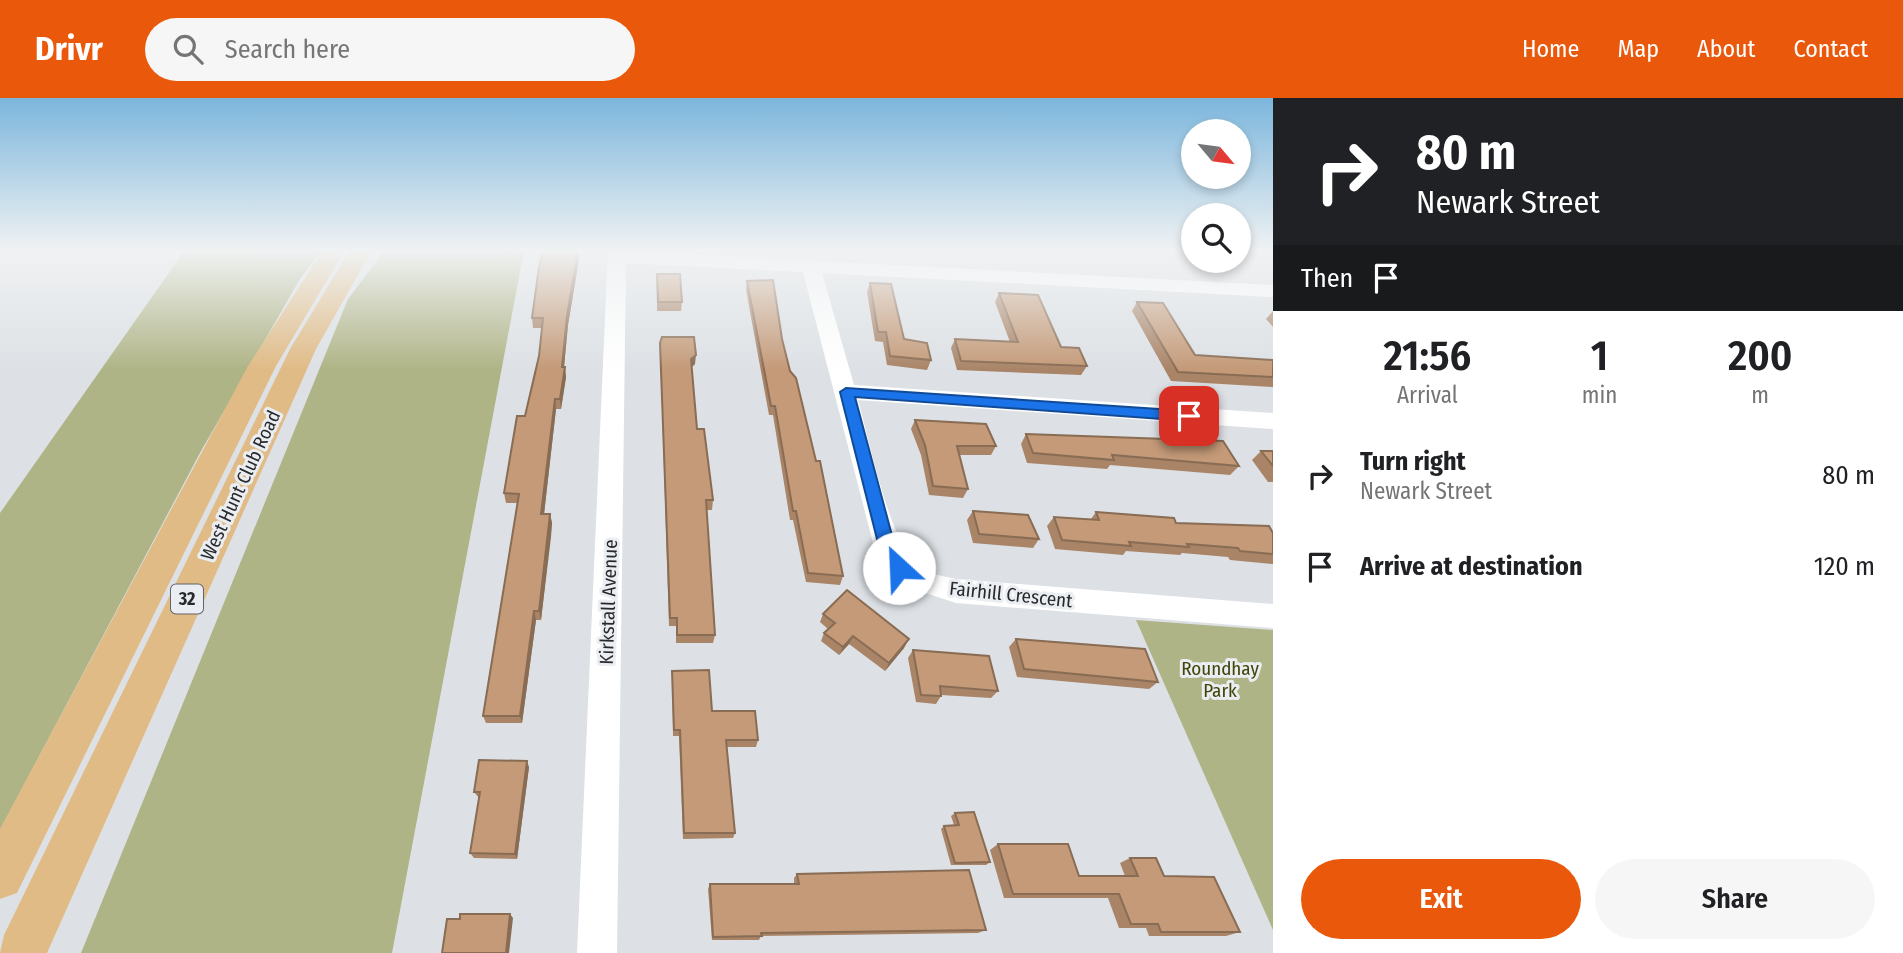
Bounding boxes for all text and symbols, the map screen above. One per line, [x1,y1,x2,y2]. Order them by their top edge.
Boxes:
search box [145,18,635,81]
text: Drivr [35,29,103,69]
icon: search [169,30,207,68]
text: Search here [225,34,350,65]
text: Home [1522,35,1579,63]
text: Map [1617,35,1659,63]
text: About [1697,35,1755,63]
text: Contact [1793,35,1868,63]
north arrow [1181,119,1251,189]
map controls [1181,119,1251,273]
text: 80 m [1416,123,1516,182]
icon: right [1301,126,1392,217]
text: Newark Street [1416,183,1600,221]
button: search [1181,203,1251,273]
icon: arrive [1367,259,1405,297]
text: Then [1301,263,1353,294]
text: 21:56 [1384,331,1471,381]
text: 1 [1591,331,1608,381]
text: 200 [1728,331,1792,381]
text: Arrival [1397,381,1458,409]
text: min [1582,381,1617,409]
text: m [1751,381,1769,409]
pin [1159,386,1219,446]
icon: arrive [1170,397,1208,435]
street label: West Hunt Club Road [196,407,285,564]
text: Turn right [1360,446,1466,477]
icon: right [1301,457,1339,495]
text: 80 m [1822,460,1875,491]
text: Newark Street [1360,477,1492,505]
position arrow [862,531,936,605]
street label: Kirkstall Avenue [595,539,622,665]
icon: arrive [1301,548,1339,586]
text: Arrive at destination [1360,551,1583,582]
text: 120 m [1814,551,1875,582]
street label: Fairhill Crescent [948,577,1074,612]
road number: 32 [171,584,203,614]
park label: Roundhay Park [1181,657,1259,702]
button: Exit [1301,859,1581,939]
button: Share [1595,859,1875,939]

